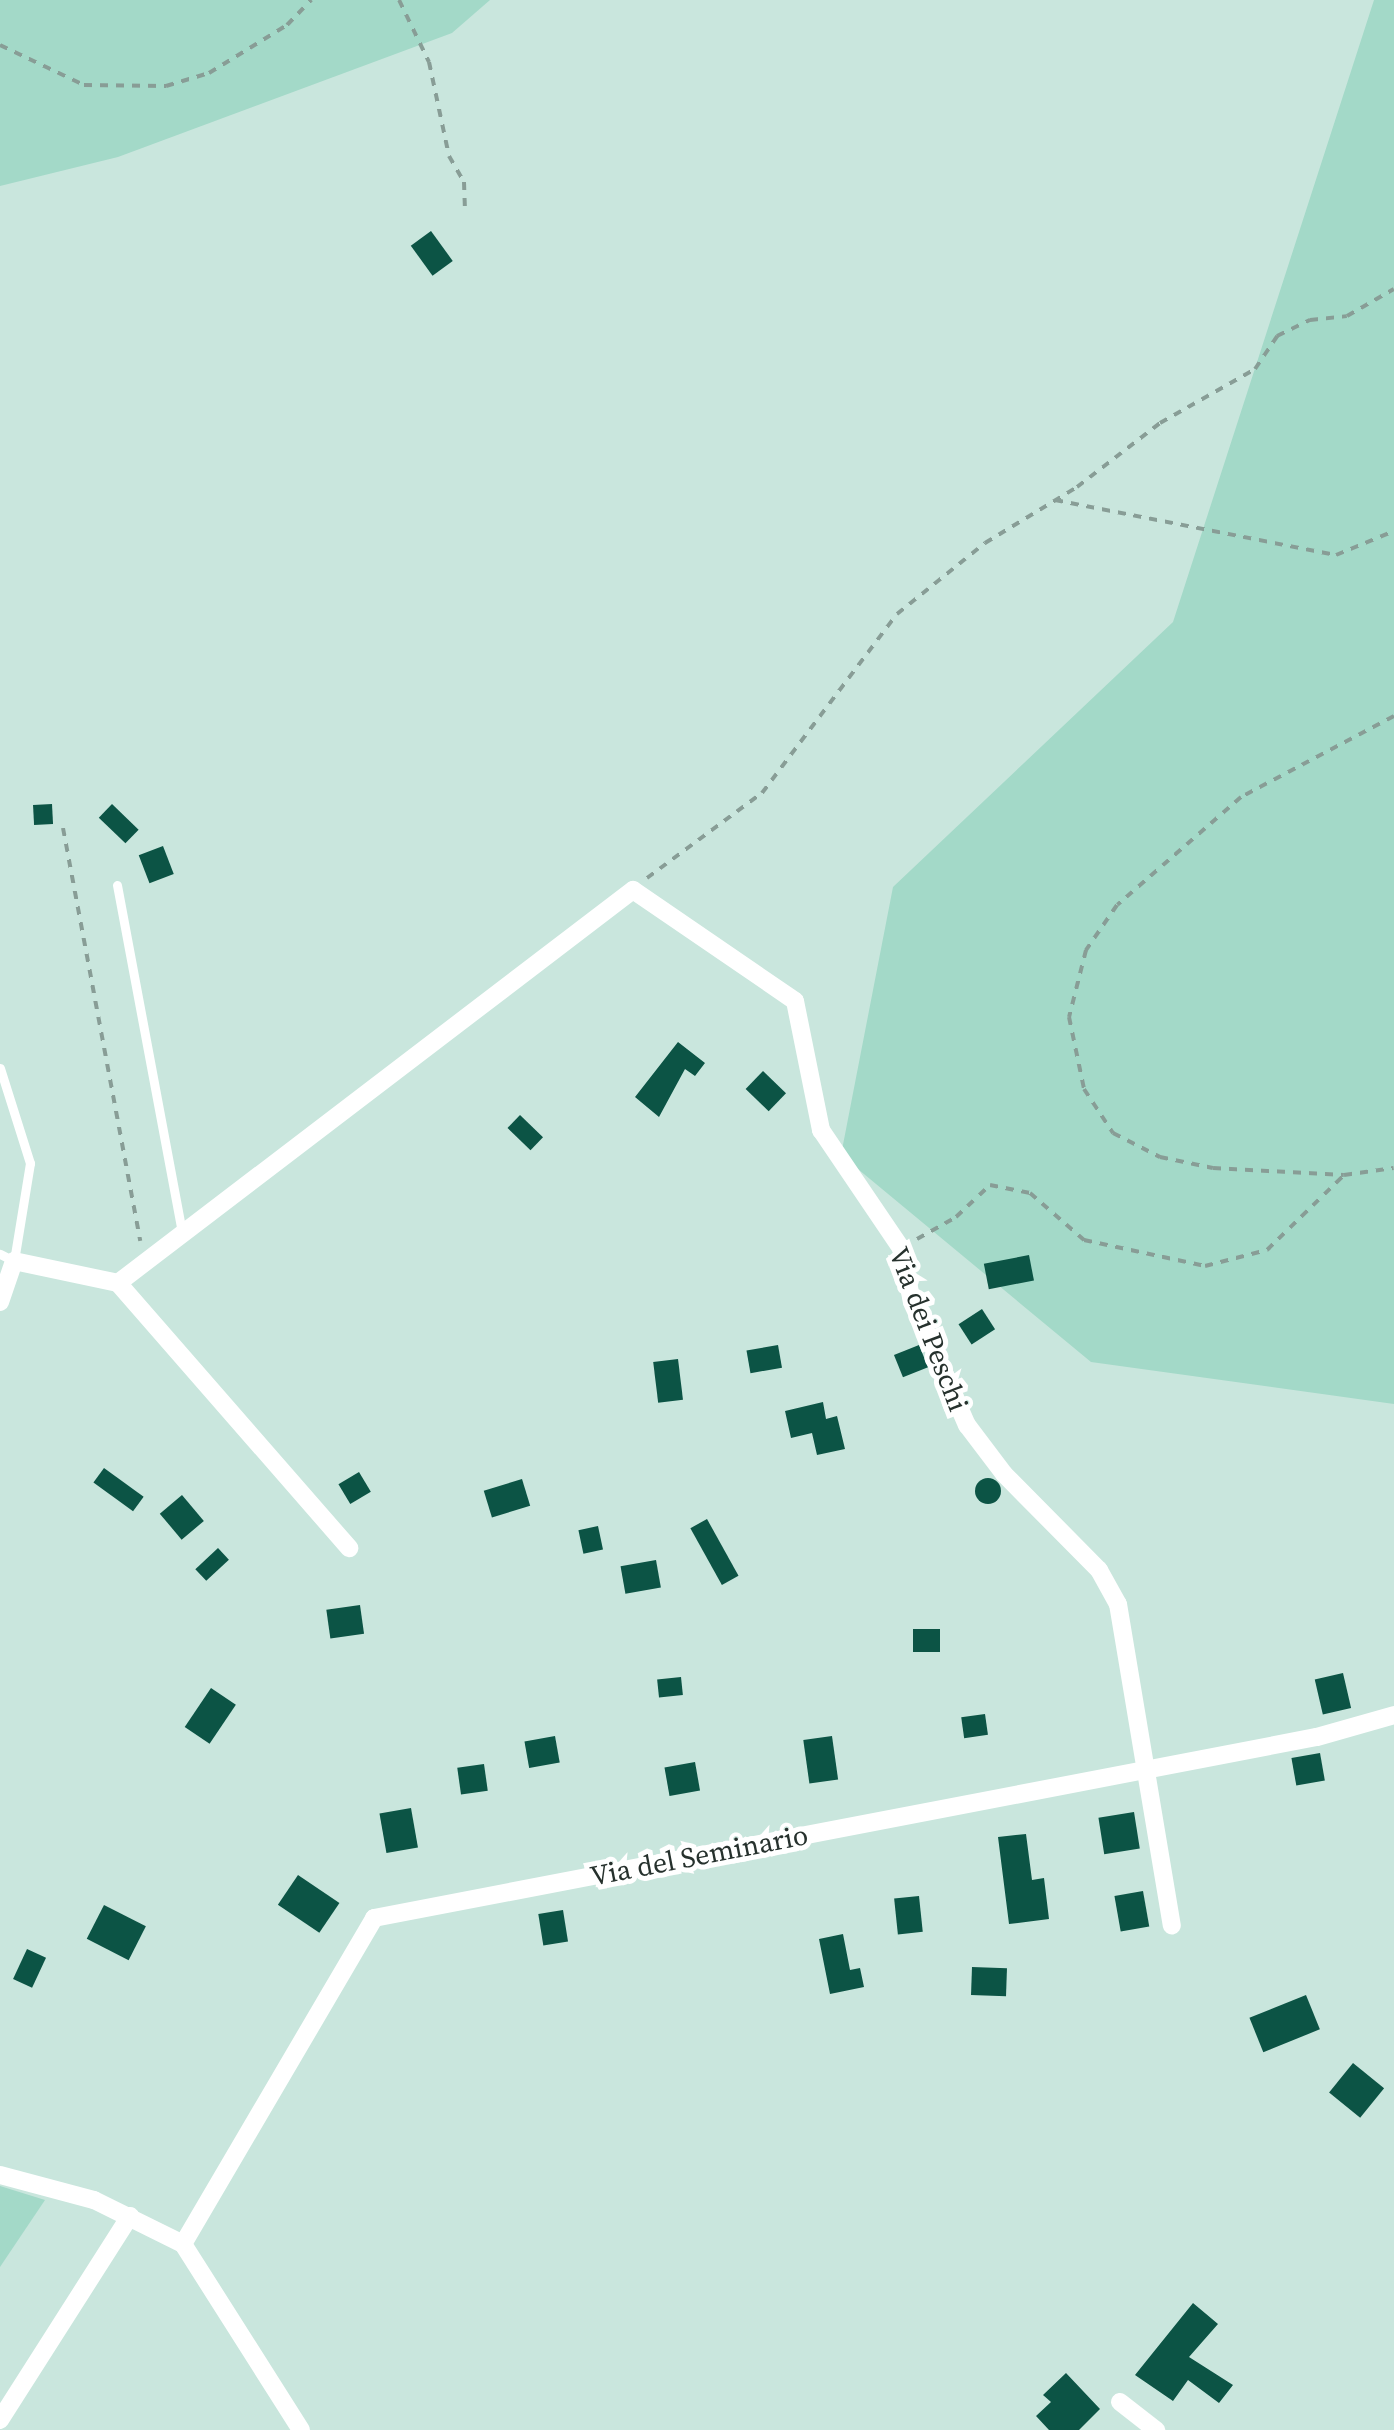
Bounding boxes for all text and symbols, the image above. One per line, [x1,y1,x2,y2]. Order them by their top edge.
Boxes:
street label: Via dei Peschi [882,1242,976,1416]
street label: Via del Seminario [587,1817,811,1893]

